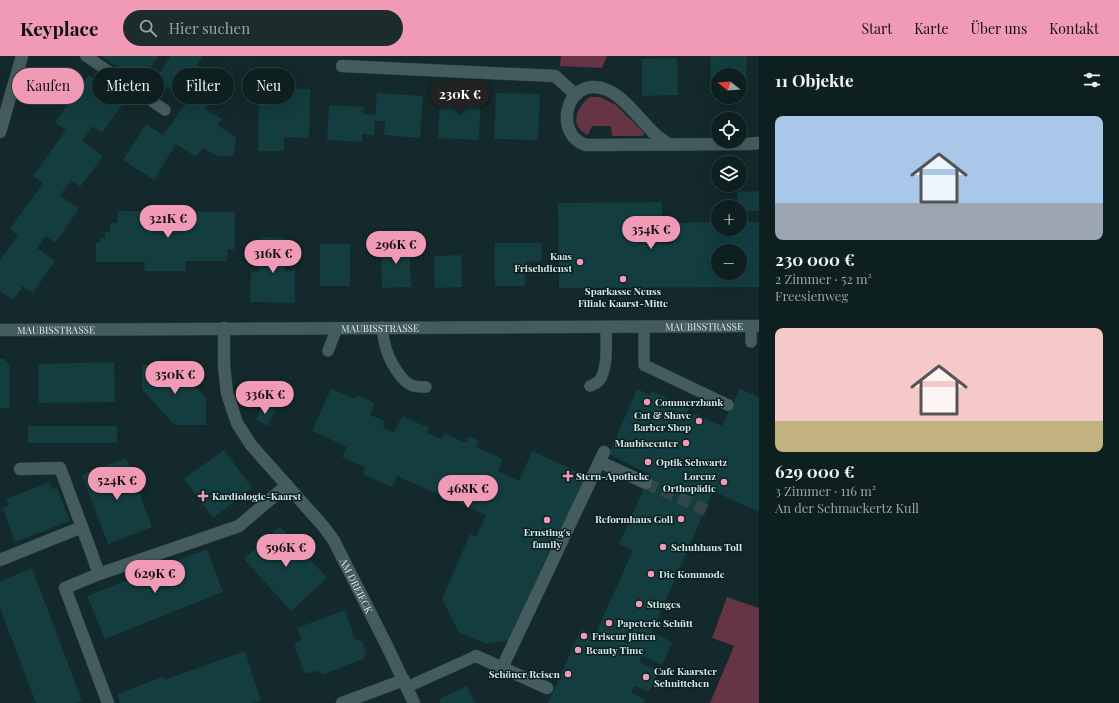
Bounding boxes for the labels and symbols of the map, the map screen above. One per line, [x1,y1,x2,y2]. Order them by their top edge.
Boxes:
north arrow [711,68,747,104]
pin: 230K € [427,81,493,115]
pin: 321K € [135,205,201,239]
pin: 354K € [618,216,684,250]
pin: 296K € [363,231,429,265]
pin: 316K € [240,240,306,274]
place label: Kaas Frischdienst [514,249,572,275]
marker: Kaas Frischdienst [575,257,585,267]
marker: Sparkasse Neuss Filiale Kaarst-Mitte [618,274,628,284]
place label: Sparkasse Neuss Filiale Kaarst-Mitte [578,284,668,310]
street label: MAUBISSTRASSE [665,319,743,333]
street label: MAUBISSTRASSE [341,321,419,335]
street label: MAUBISSTRASSE [17,322,95,337]
pin: 350K € [142,361,208,395]
pin: 336K € [232,381,298,415]
place label: Commerzbank [655,395,723,409]
marker: Commerzbank [642,397,652,407]
place label: Cut & Shave Barber Shop [633,408,691,434]
marker: Cut & Shave Barber Shop [694,416,704,426]
place label: Maubiscenter [615,436,678,450]
marker: Maubiscenter [681,438,691,448]
place label: Optik Schwartz [656,455,728,469]
marker: Optik Schwartz [643,457,653,467]
pin: 524K € [84,467,150,501]
place label: Stern-Apotheke [576,469,649,483]
place label: Lorenz Orthopädie [663,469,716,495]
marker: Stern-Apotheke [563,471,573,481]
pin: 468K € [435,475,501,509]
marker: Lorenz Orthopädie [719,477,729,487]
place label: Kardiologie-Kaarst [212,489,301,503]
marker: Kardiologie-Kaarst [197,490,209,502]
place label: Reformhaus Goll [595,512,673,526]
marker: Reformhaus Goll [676,514,686,524]
marker: Ernsting's family [542,515,552,525]
place label: Ernsting's family [524,525,571,551]
pin: 596K € [253,534,319,568]
place label: Schuhhaus Toll [671,540,742,554]
marker: Schuhhaus Toll [658,542,668,552]
street label: AM DREIECK [336,555,377,616]
pin: 629K € [122,560,188,594]
place label: Die Kommode [659,567,725,581]
marker: Die Kommode [646,569,656,579]
place label: Stinges [647,597,681,611]
marker: Stinges [634,599,644,609]
place label: Papeterie Schütt [617,616,693,630]
marker: Papeterie Schütt [604,618,614,628]
place label: Friseur Jütten [592,629,657,643]
marker: Friseur Jütten [579,631,589,641]
place label: Beauty Time [586,643,643,657]
marker: Beauty Time [573,645,583,655]
place label: Cafe Kaarster Schnittchen [654,664,717,690]
place label: Schöner Reisen [489,667,561,681]
marker: Schöner Reisen [563,669,573,679]
marker: Cafe Kaarster Schnittchen [641,672,651,682]

